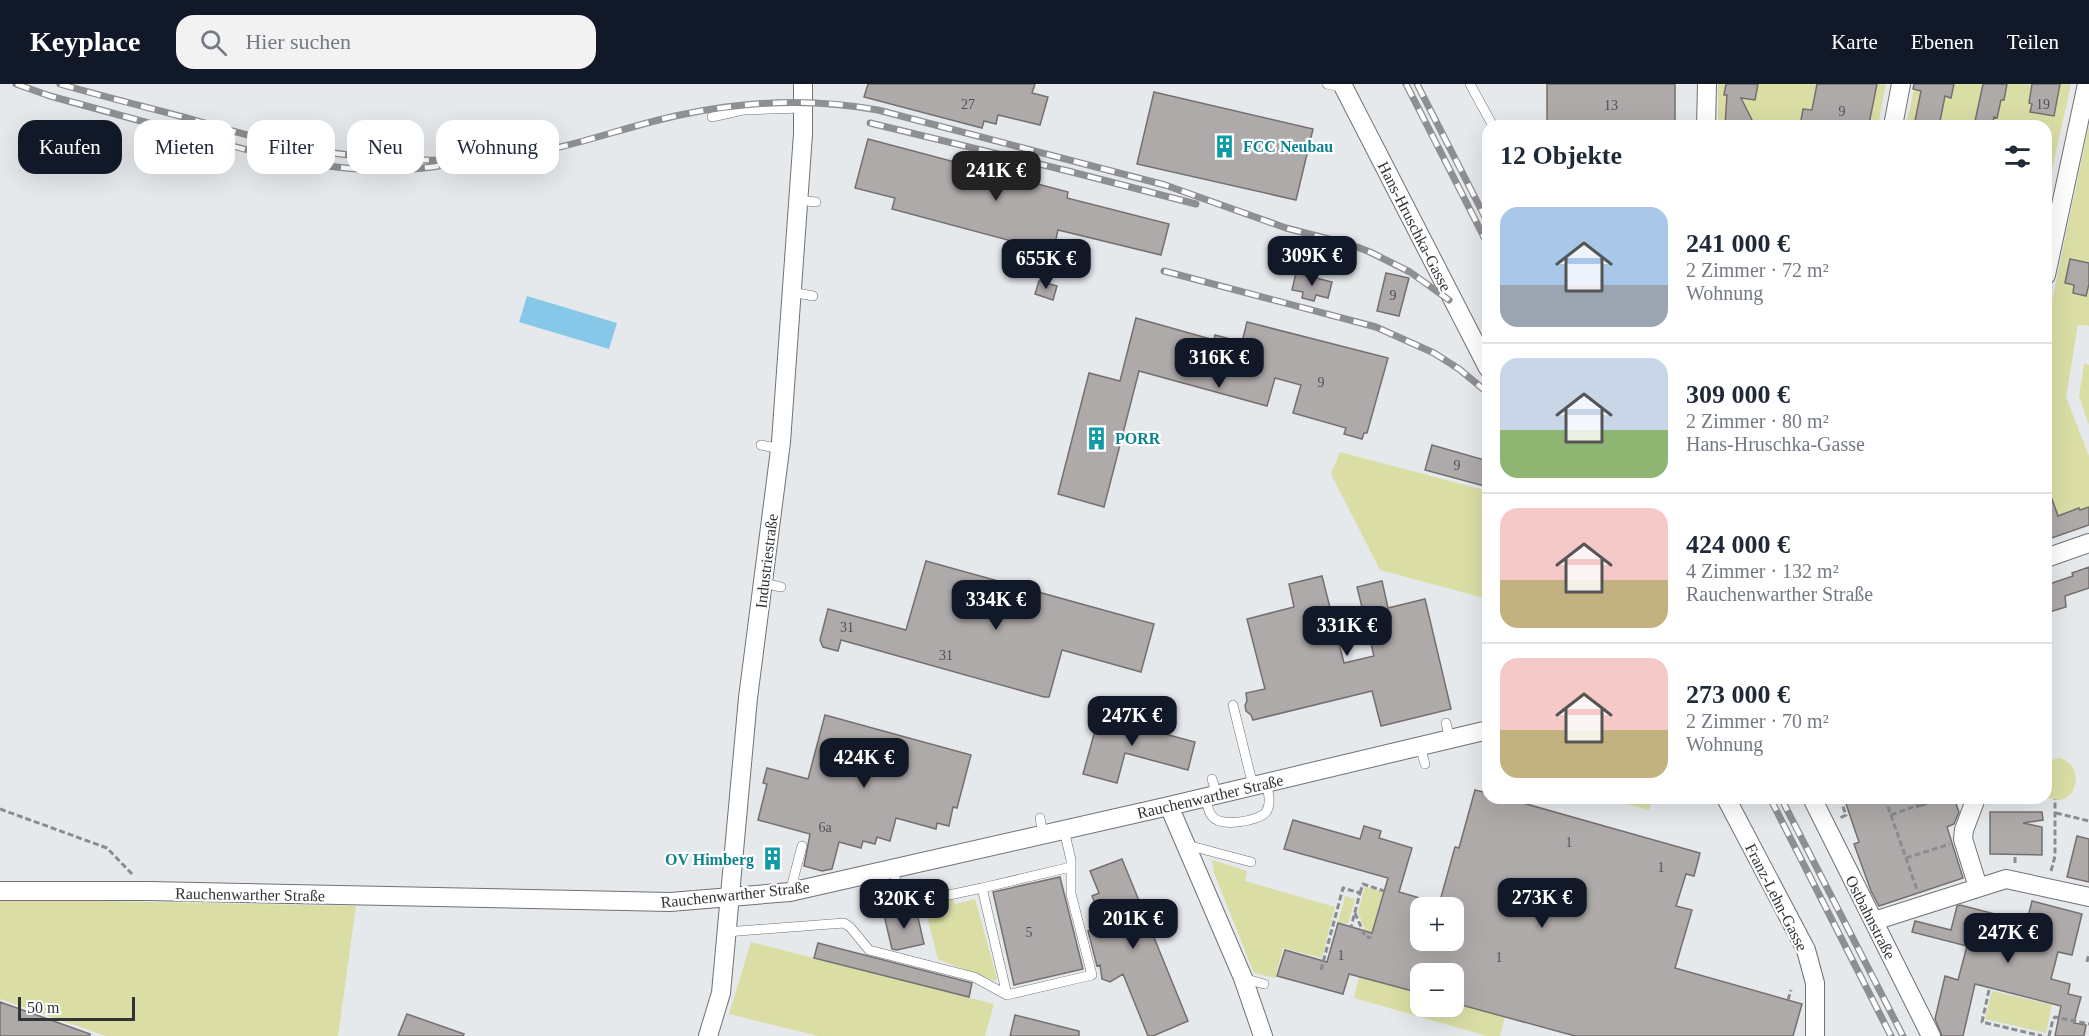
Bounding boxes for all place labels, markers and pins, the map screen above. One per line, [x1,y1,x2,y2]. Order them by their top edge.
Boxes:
building icon: FCC Neubau [1212,133,1238,159]
place label: FCC Neubau [1243,138,1333,155]
pin: 241K € [947,151,1045,202]
pin: 309K € [1263,236,1361,287]
pin: 655K € [997,239,1095,290]
pin: 316K € [1170,338,1268,389]
building icon: PORR [1084,425,1110,451]
place label: PORR [1115,430,1161,447]
pin: 334K € [947,580,1045,631]
pin: 331K € [1298,606,1396,657]
pin: 247K € [1083,696,1181,747]
pin: 424K € [815,738,913,789]
building icon: OV Himberg [759,846,785,872]
place label: OV Himberg [665,851,754,869]
pin: 273K € [1493,878,1591,929]
pin: 320K € [855,879,953,930]
pin: 201K € [1084,899,1182,950]
pin: 247K € [1959,913,2057,964]

